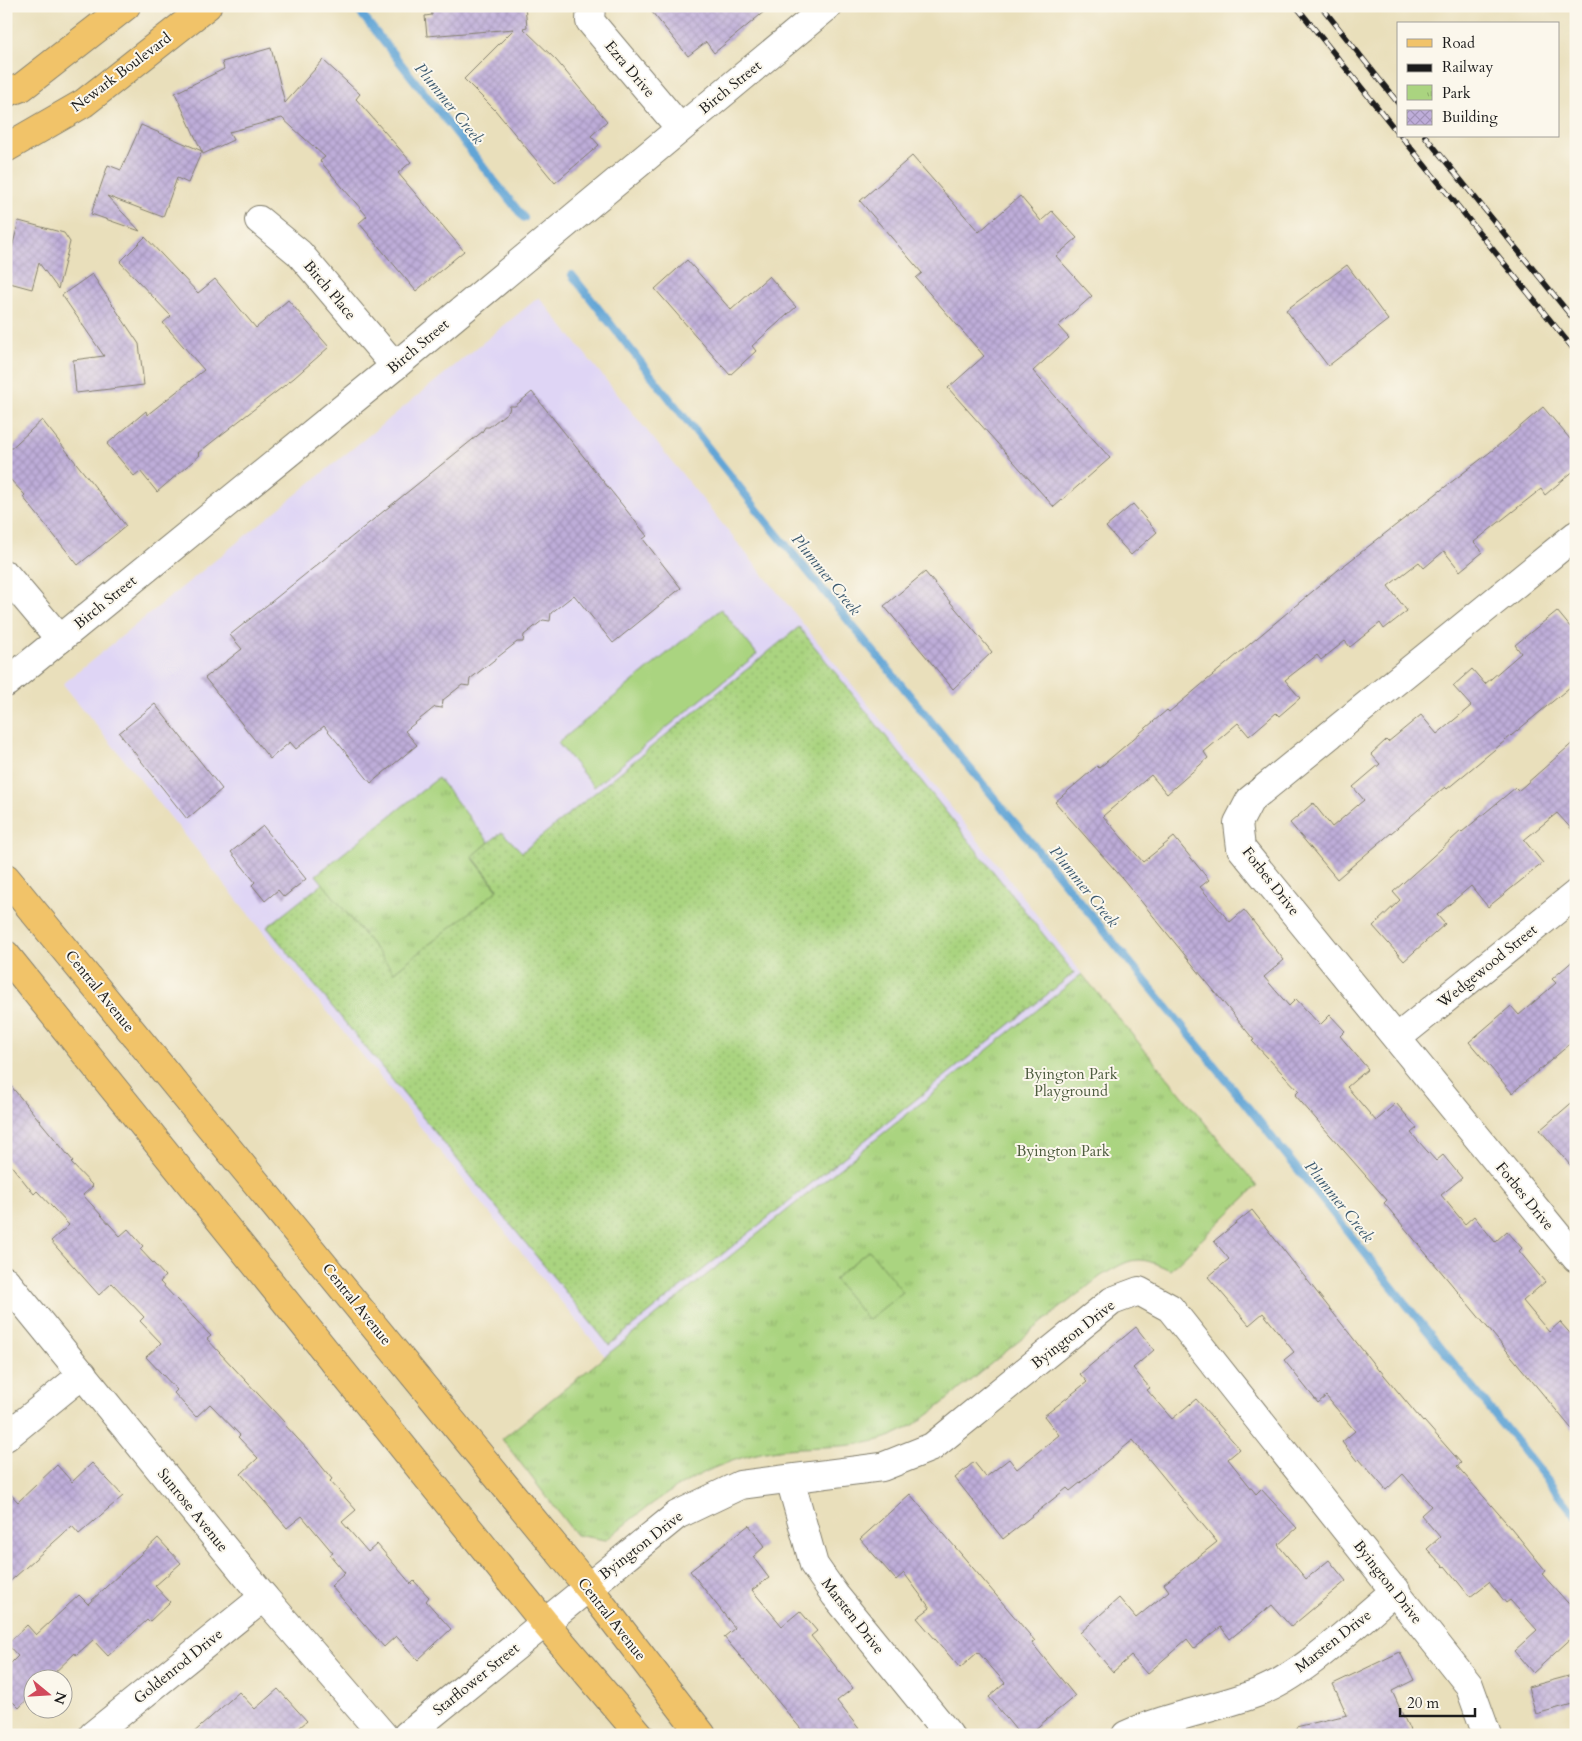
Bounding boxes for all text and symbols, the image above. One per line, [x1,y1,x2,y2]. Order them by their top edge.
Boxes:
legend [1397,22,1560,138]
street label: Newark Boulevard [67,28,175,116]
text: Road [1442,33,1475,53]
street label: Ezra Drive [600,36,660,102]
street label: Birch Street [695,55,766,118]
text: Railway [1442,57,1493,77]
water label: Plummer Creek [409,58,489,149]
text: Park [1442,83,1471,103]
text: Building [1442,107,1498,127]
street label: Birch Place [299,256,361,324]
street label: Birch Street [383,314,453,378]
water label: Plummer Creek [786,529,866,620]
street label: Birch Street [70,570,141,633]
water label: Plummer Creek [1044,841,1124,932]
street label: Forbes Drive [1238,842,1304,920]
street label: Wedgewood Street [1432,919,1541,1013]
street label: Central Avenue [61,946,139,1036]
park label: Byington Park Playground [1024,1064,1118,1101]
park label: Byington Park [1016,1141,1110,1161]
water label: Plummer Creek [1299,1156,1379,1247]
street label: Forbes Drive [1491,1158,1559,1234]
street label: Central Avenue [318,1259,396,1349]
street label: Byington Drive [1027,1295,1119,1373]
street label: Sunrose Avenue [153,1464,233,1556]
street label: Byington Drive [595,1506,687,1584]
street label: Byington Drive [1349,1536,1427,1628]
street label: Central Avenue [573,1573,651,1665]
street label: Marsten Drive [817,1574,889,1658]
street label: Marsten Drive [1291,1605,1375,1677]
street label: Goldenrod Drive [129,1624,227,1708]
street label: Starflower Street [429,1638,523,1720]
north arrow [22,1668,72,1718]
scale bar [1400,1686,1474,1718]
text: N [49,1689,71,1707]
text: 20 m [1407,1693,1439,1713]

